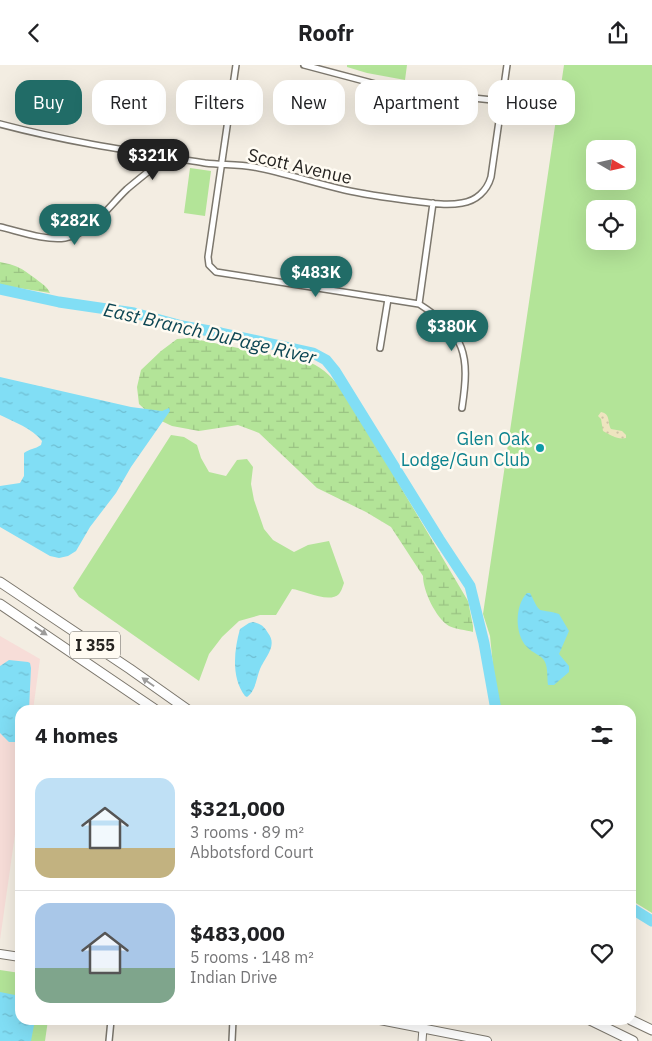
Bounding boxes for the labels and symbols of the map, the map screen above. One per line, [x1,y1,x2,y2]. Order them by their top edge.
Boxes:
pin: $321K [118,139,188,181]
north arrow [586,140,636,190]
street label: Scott Avenue [246,143,354,189]
pin: $282K [40,203,110,246]
pin: $483K [281,255,351,298]
water label: East Branch DuPage River [101,297,320,369]
pin: $380K [417,309,487,352]
place label: Glen Oak Lodge/Gun Club [401,427,531,471]
marker: Glen Oak Lodge/Gun Club [534,442,546,454]
one-way arrow [34,626,47,636]
road number: I 355 [70,631,120,659]
one-way arrow [141,677,155,687]

